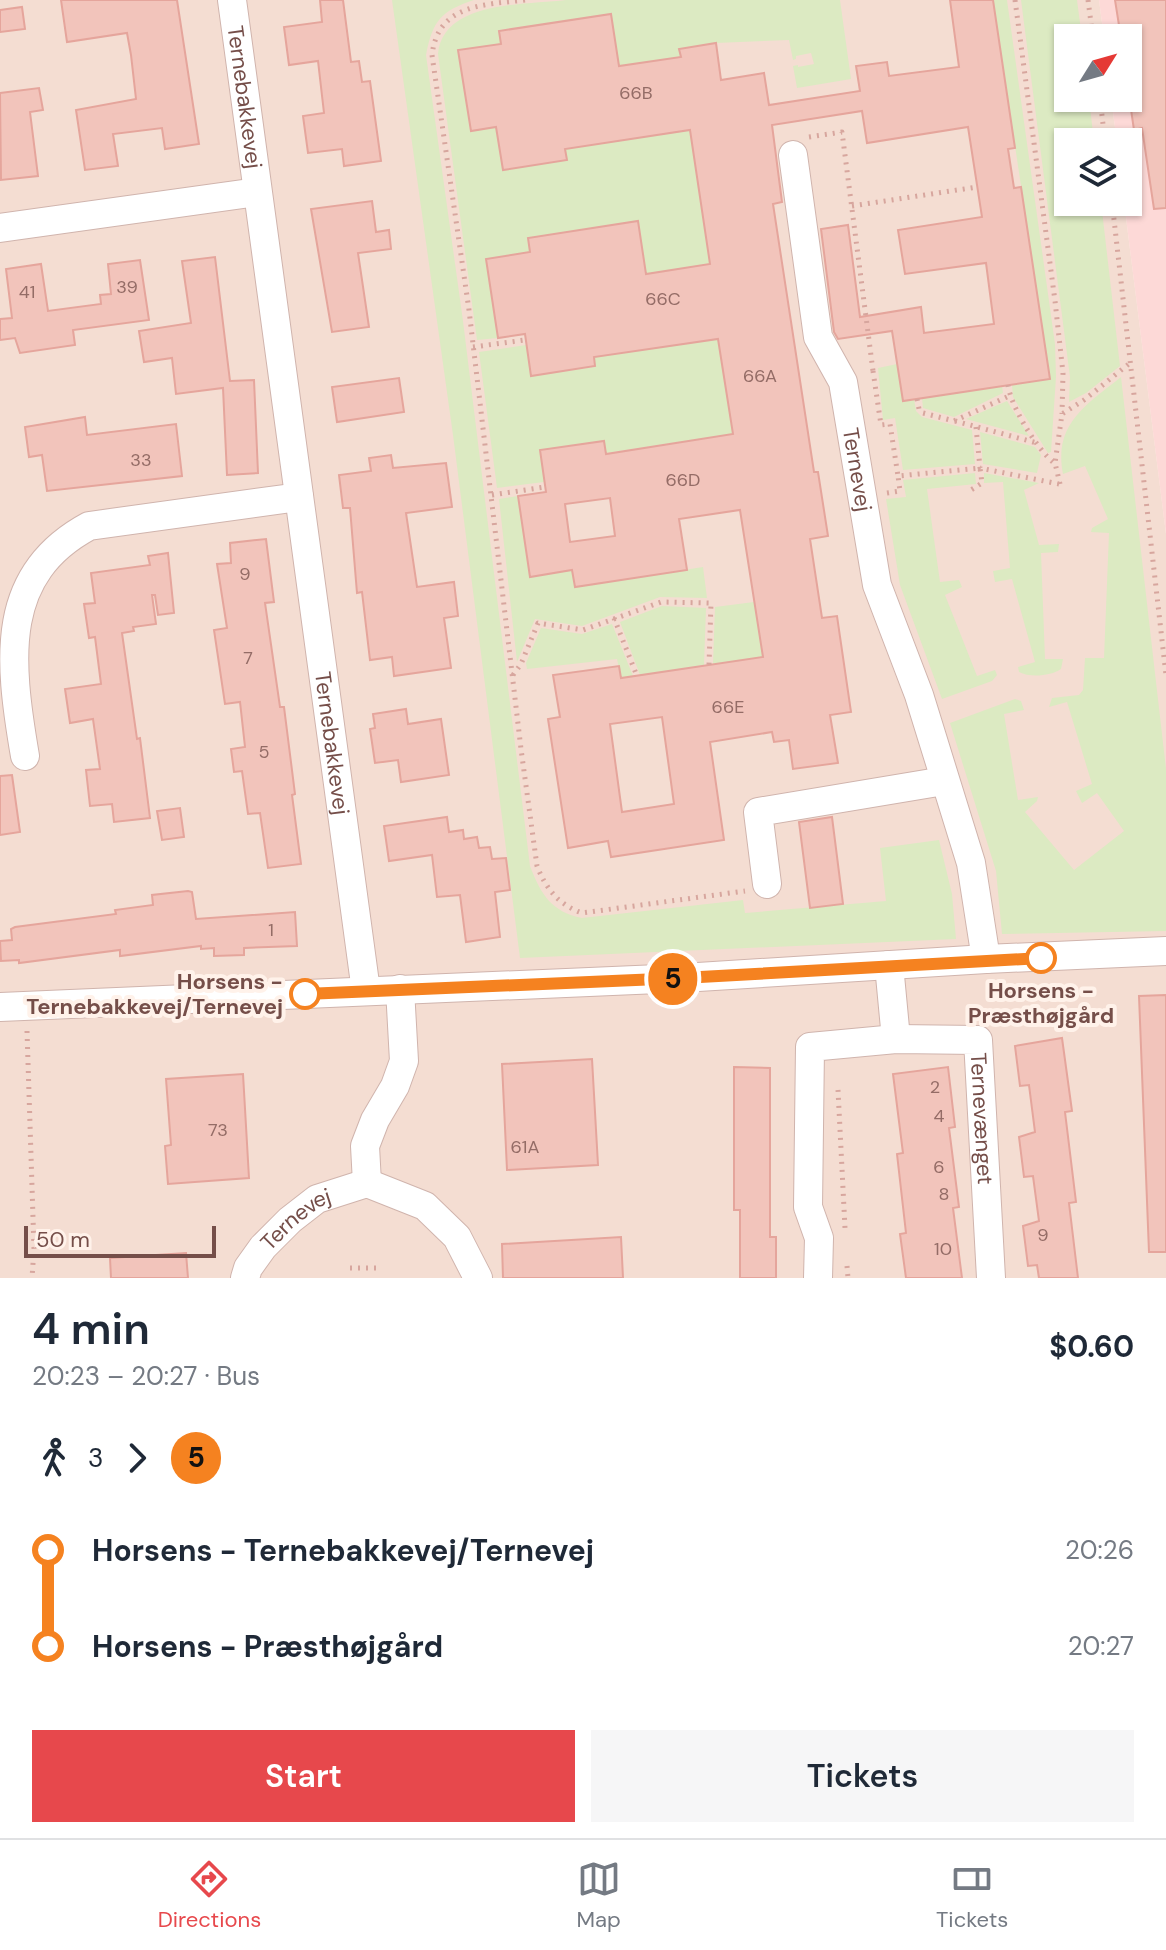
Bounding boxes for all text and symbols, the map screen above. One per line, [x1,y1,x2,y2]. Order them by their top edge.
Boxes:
street label: Ternebakkevej [221,24,269,171]
north arrow [1054,24,1142,112]
map controls [1054,24,1142,216]
house number: 66B [619,81,653,105]
button: layers [1054,128,1142,216]
house number: 39 [116,275,138,299]
house number: 41 [19,280,35,304]
house number: 66C [645,287,681,311]
house number: 66A [743,364,777,388]
street label: Ternevej [836,426,878,514]
house number: 33 [130,448,152,472]
house number: 66D [666,468,701,492]
house number: 9 [239,562,251,586]
house number: 7 [243,646,253,670]
street label: Ternebakkevej [308,670,356,817]
house number: 66E [712,695,744,719]
house number: 5 [259,740,269,764]
house number: 1 [268,918,274,942]
marker: Horsens - Præsthøjgård [1026,943,1056,973]
line badge: 5 [647,953,699,1005]
text: 5 [664,960,682,997]
place label: Horsens - Ternebakkevej/Ternevej [26,967,283,1021]
place label: Horsens - Præsthøjgård [968,976,1114,1030]
marker: Horsens - Ternebakkevej/Ternevej [290,979,320,1009]
street label: Ternevænget [964,1052,1000,1185]
house number: 2 [930,1075,940,1099]
house number: 4 [934,1104,945,1128]
house number: 73 [208,1118,228,1142]
house number: 61A [511,1135,539,1159]
house number: 6 [933,1155,945,1179]
street label: Ternevej [254,1181,335,1257]
house number: 8 [939,1182,949,1206]
scale bar [24,1222,216,1258]
house number: 9 [1037,1223,1049,1247]
text: 50 m [36,1225,90,1254]
house number: 10 [934,1237,952,1261]
text: 4 min [32,1300,150,1358]
text: $0.60 [1049,1327,1134,1366]
text: 20:23 – 20:27 · Bus [32,1359,260,1393]
icon: walk [32,1436,76,1480]
icon: forward [115,1436,159,1480]
text: 5 [187,1439,205,1476]
text: 3 [88,1441,103,1475]
text: Horsens - Ternebakkevej/Ternevej [92,1531,594,1570]
text: 20:26 [1065,1533,1134,1567]
text: Horsens - Præsthøjgård [92,1627,443,1666]
text: 20:27 [1068,1629,1134,1663]
button: Start [32,1730,575,1822]
button: Tickets [591,1730,1134,1822]
tab: Directions [158,1857,261,1934]
tab: Map [576,1857,621,1934]
tab: Tickets [936,1857,1008,1934]

